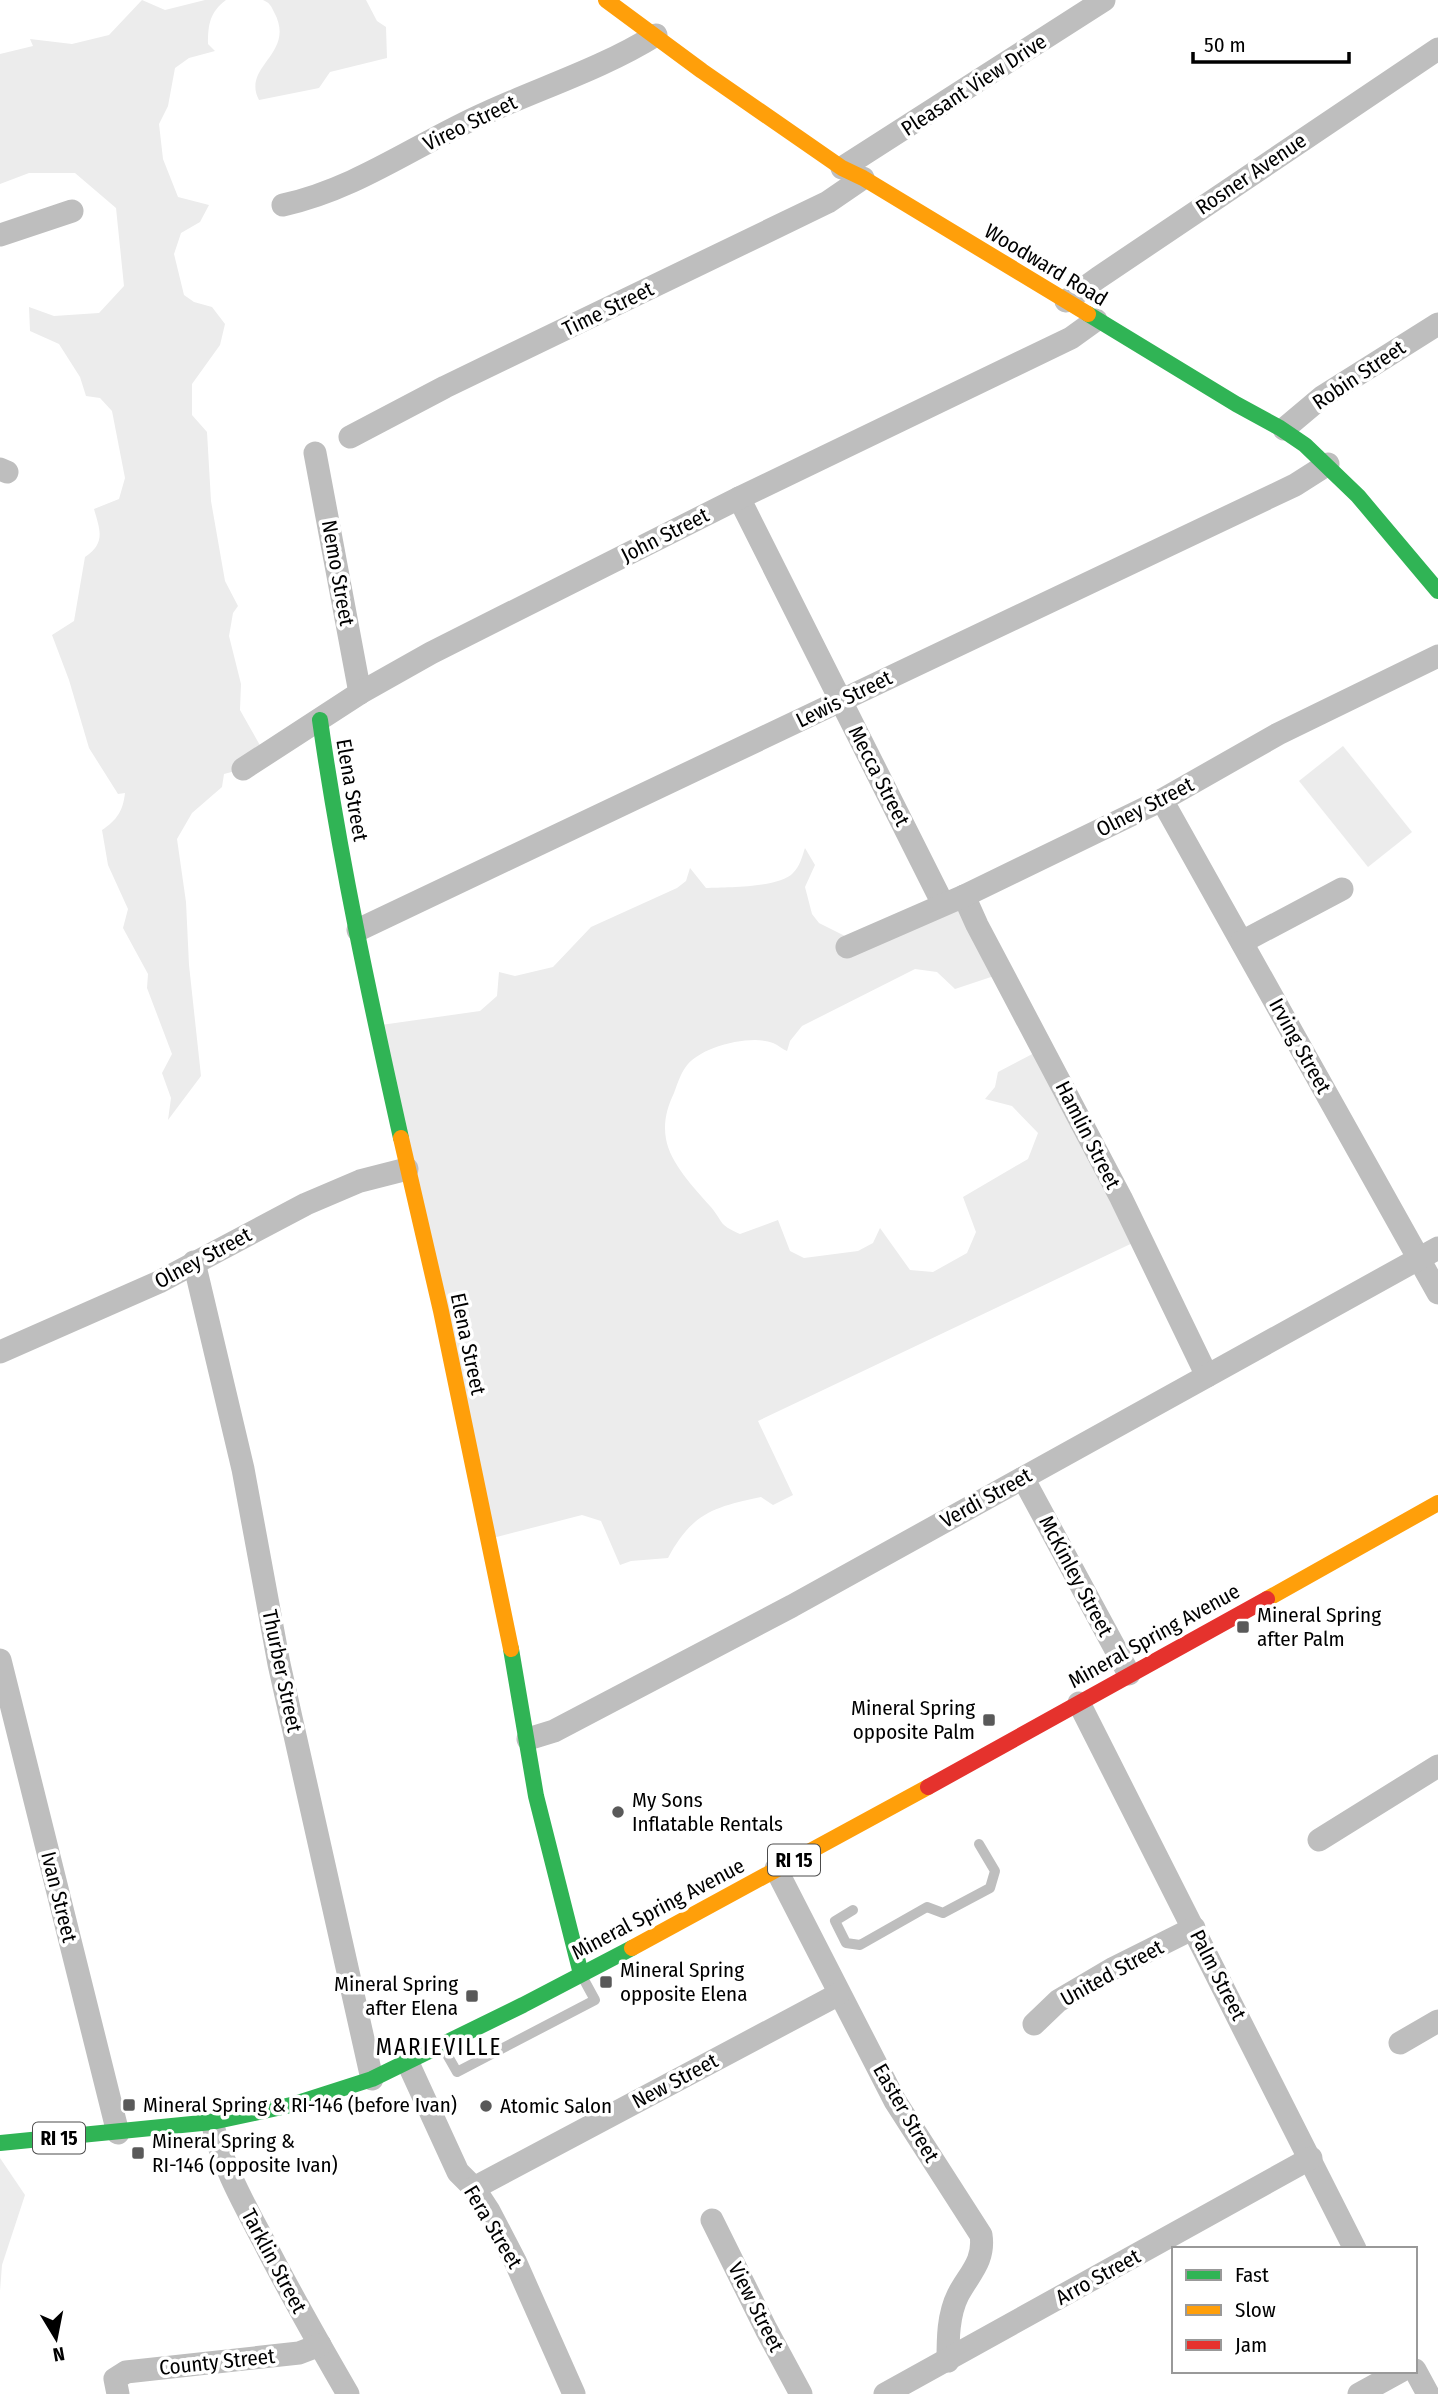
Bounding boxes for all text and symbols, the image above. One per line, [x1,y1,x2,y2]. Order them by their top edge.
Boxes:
scale bar [1193,21,1349,65]
street label: Pleasant View Drive [896,28,1052,142]
text: 50 m [1204,32,1246,58]
street label: Vireo Street [419,89,521,157]
street label: Rosner Avenue [1191,127,1311,221]
street label: Woodward Road [980,218,1112,312]
street label: Time Street [558,276,658,342]
street label: Robin Street [1308,334,1410,415]
street label: John Street [617,502,714,568]
street label: Nemo Street [316,518,360,628]
street label: Lewis Street [792,665,896,733]
street label: Mecca Street [843,721,916,831]
street label: Elena Street [330,737,374,843]
street label: Olney Street [1092,771,1198,843]
street label: Irving Street [1263,994,1337,1098]
street label: Hamlin Street [1050,1077,1126,1193]
street label: Olney Street [150,1222,256,1294]
street label: Elena Street [445,1291,491,1397]
street label: Verdi Street [936,1462,1036,1534]
street label: McKinley Street [1033,1511,1119,1641]
street label: Mineral Spring Avenue [1064,1578,1244,1694]
place label: Mineral Spring after Palm [1257,1602,1381,1652]
street label: Thurber Street [256,1607,308,1735]
marker: Mineral Spring after Palm [1235,1619,1251,1635]
place label: Mineral Spring opposite Palm [851,1695,975,1745]
marker: Mineral Spring opposite Palm [981,1712,997,1728]
place label: My Sons Inflatable Rentals [632,1787,783,1837]
marker: My Sons Inflatable Rentals [610,1804,626,1820]
road number: RI 15 [768,1844,820,1876]
street label: Ivan Street [35,1849,83,1945]
street label: Mineral Spring Avenue [567,1852,749,1966]
street label: Palm Street [1184,1925,1252,2025]
street label: United Street [1056,1934,1168,2012]
place label: Mineral Spring opposite Elena [620,1957,747,2007]
place label: Mineral Spring after Elena [334,1971,458,2021]
marker: Mineral Spring opposite Elena [598,1974,614,1990]
marker: Mineral Spring after Elena [464,1988,480,2004]
district label: MARIEVILLE [376,2033,502,2061]
street label: New Street [628,2048,722,2114]
street label: Easter Street [867,2059,945,2167]
place label: Mineral Spring & RI-146 (before Ivan) [143,2092,457,2118]
place label: Atomic Salon [500,2093,612,2119]
marker: Mineral Spring & RI-146 (before Ivan) [121,2097,137,2113]
marker: Atomic Salon [478,2098,494,2114]
road number: RI 15 [33,2122,85,2154]
place label: Mineral Spring & RI-146 (opposite Ivan) [152,2128,338,2178]
marker: Mineral Spring & RI-146 (opposite Ivan) [130,2145,146,2161]
street label: Fera Street [458,2181,528,2273]
street label: Tarklin Street [236,2204,312,2318]
street label: Arro Street [1051,2243,1145,2311]
legend [1172,2247,1417,2373]
street label: View Street [722,2258,790,2356]
text: Fast [1235,2262,1269,2288]
text: Slow [1235,2297,1276,2323]
north arrow [21,2303,91,2373]
text: Jam [1235,2332,1267,2358]
text: N [51,2342,66,2367]
street label: County Street [158,2343,276,2381]

